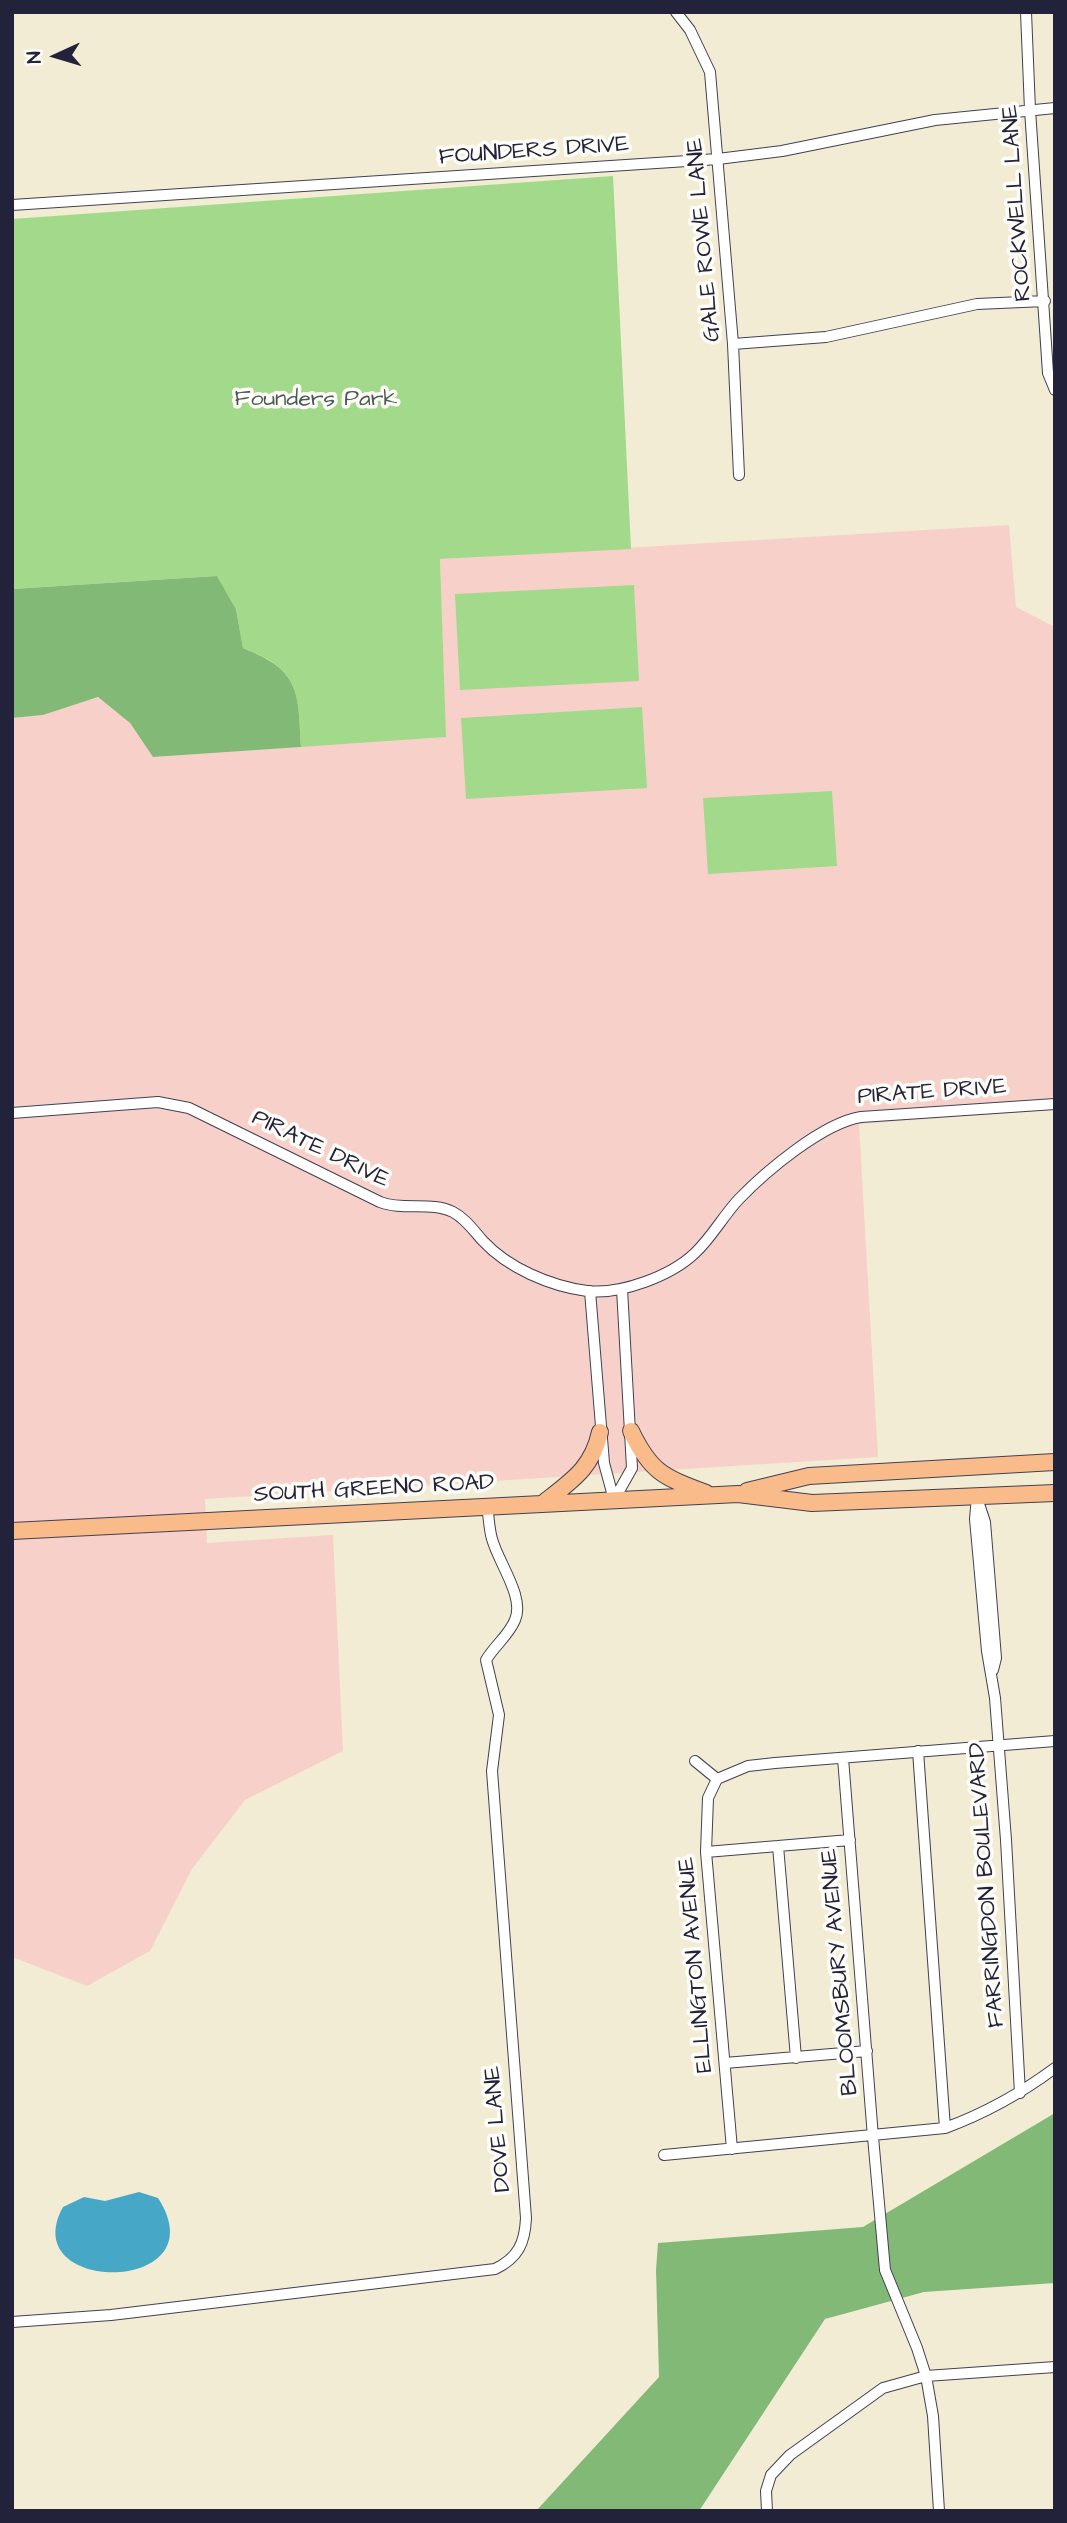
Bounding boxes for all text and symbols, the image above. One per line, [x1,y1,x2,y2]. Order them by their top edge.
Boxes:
north arrow [21,21,91,91]
text: N [21,51,48,64]
street label: ROCKWELL LANE [997,104,1039,302]
street label: FOUNDERS DRIVE [438,132,630,172]
street label: GALE ROWE LANE [682,137,728,343]
park label: Founders Park [235,386,397,414]
street label: PIRATE DRIVE [857,1074,1007,1112]
street label: PIRATE DRIVE [247,1105,393,1195]
street label: SOUTH GREENO ROAD [253,1470,495,1510]
street label: FARRINGDON BOULEVARD [964,1741,1012,2029]
street label: BLOOMSBURY AVENUE [816,1847,866,2097]
street label: ELLINGTON AVENUE [674,1856,720,2074]
street label: DOVE LANE [480,2065,518,2193]

